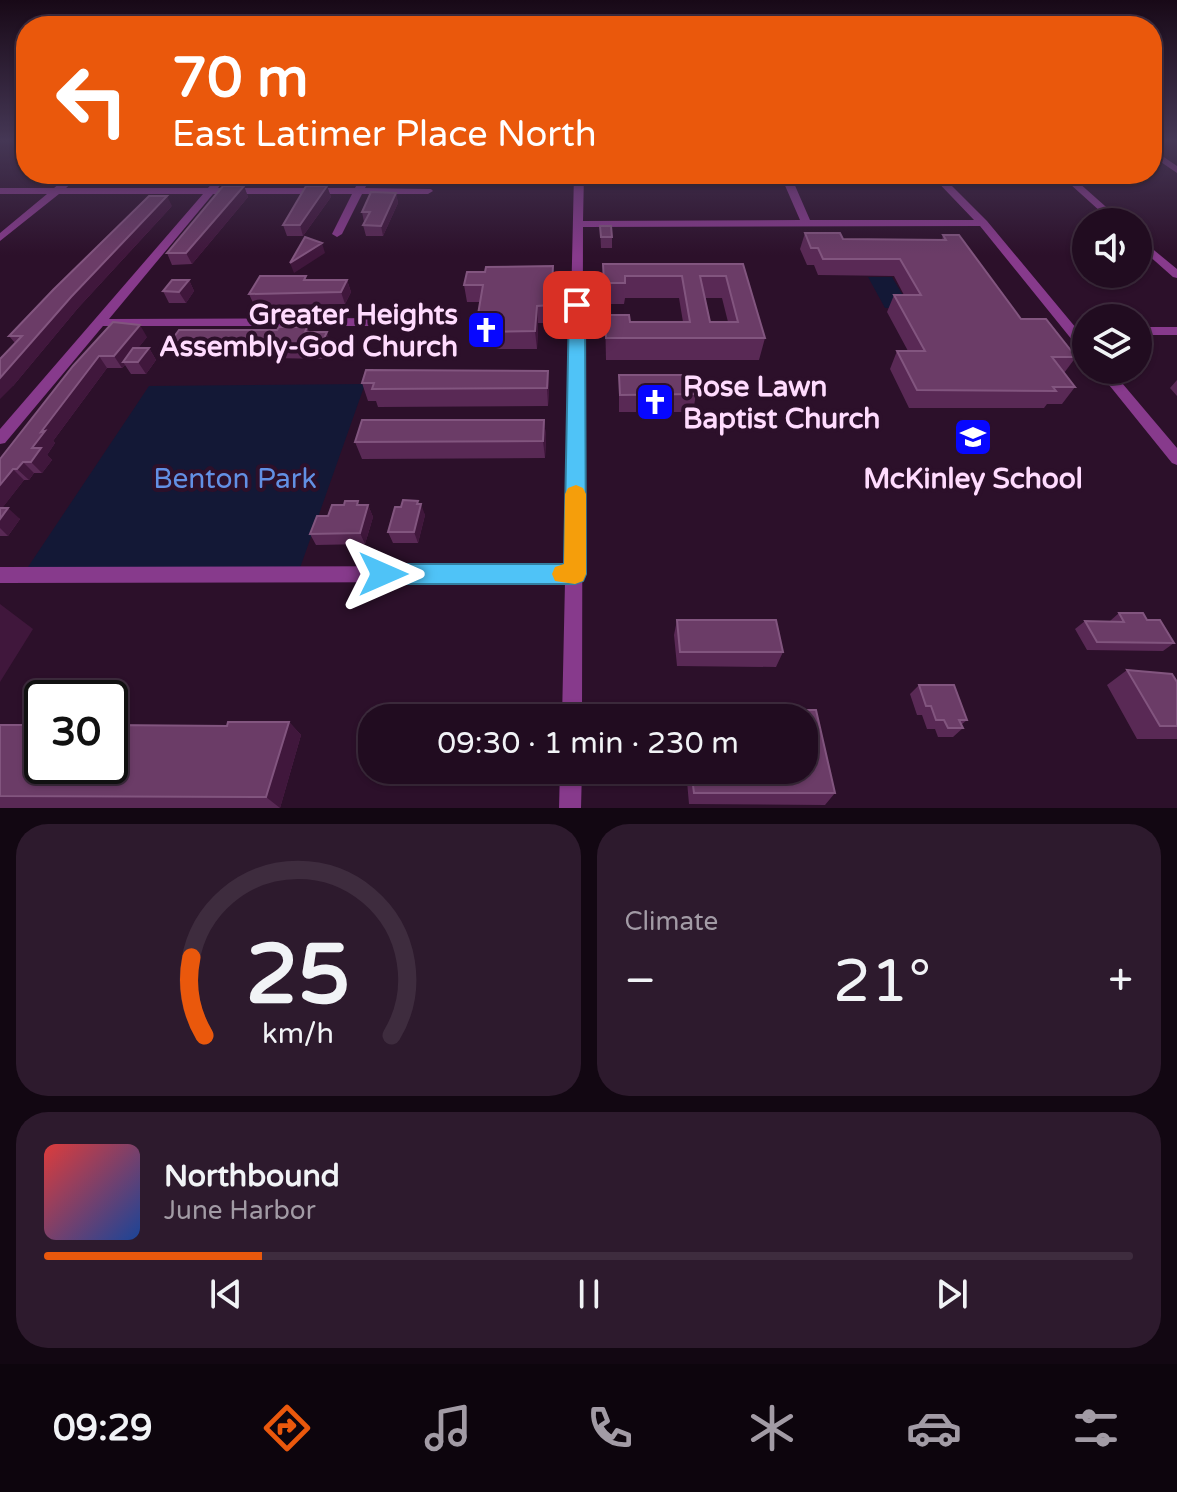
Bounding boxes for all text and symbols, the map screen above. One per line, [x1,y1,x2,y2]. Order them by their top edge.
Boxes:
text: 70 m [172,45,308,112]
icon: left [40,48,144,152]
text: East Latimer Place North [172,113,597,156]
map controls [1072,208,1152,384]
button: sound [1072,208,1152,288]
pin [543,271,611,339]
icon: arrive [555,283,599,327]
place label: Greater Heights Assembly-God Church [159,298,458,364]
button: layers [1072,304,1152,384]
church icon: Greater Heights Assembly-God Church [465,309,507,351]
place label: Rose Lawn Baptist Church [683,370,880,436]
church icon: Rose Lawn Baptist Church [634,381,676,423]
school or university icon: McKinley School [952,416,994,458]
park label: Benton Park [153,462,317,496]
place label: McKinley School [863,462,1083,496]
position arrow [341,532,425,616]
speed limit sign: 30 [24,680,128,784]
text: 09:30 · 1 min · 230 m [437,725,739,762]
text: Climate [625,906,718,937]
text: 25 [246,926,350,1026]
text: 21° [833,946,931,1018]
text: − [625,955,656,1008]
text: + [1108,955,1133,1008]
text: km/h [262,1017,334,1051]
text: Northbound [164,1158,340,1195]
text: June Harbor [164,1195,316,1226]
icon: previous [204,1272,248,1316]
icon: pause [567,1272,611,1316]
icon: next [930,1272,974,1316]
icon: directions [259,1400,315,1456]
icon: music [420,1400,476,1456]
icon: phone [582,1400,638,1456]
icon: climate [744,1400,800,1456]
icon: car [906,1400,962,1456]
icon: filters [1068,1400,1124,1456]
text: 09:29 [53,1407,153,1450]

